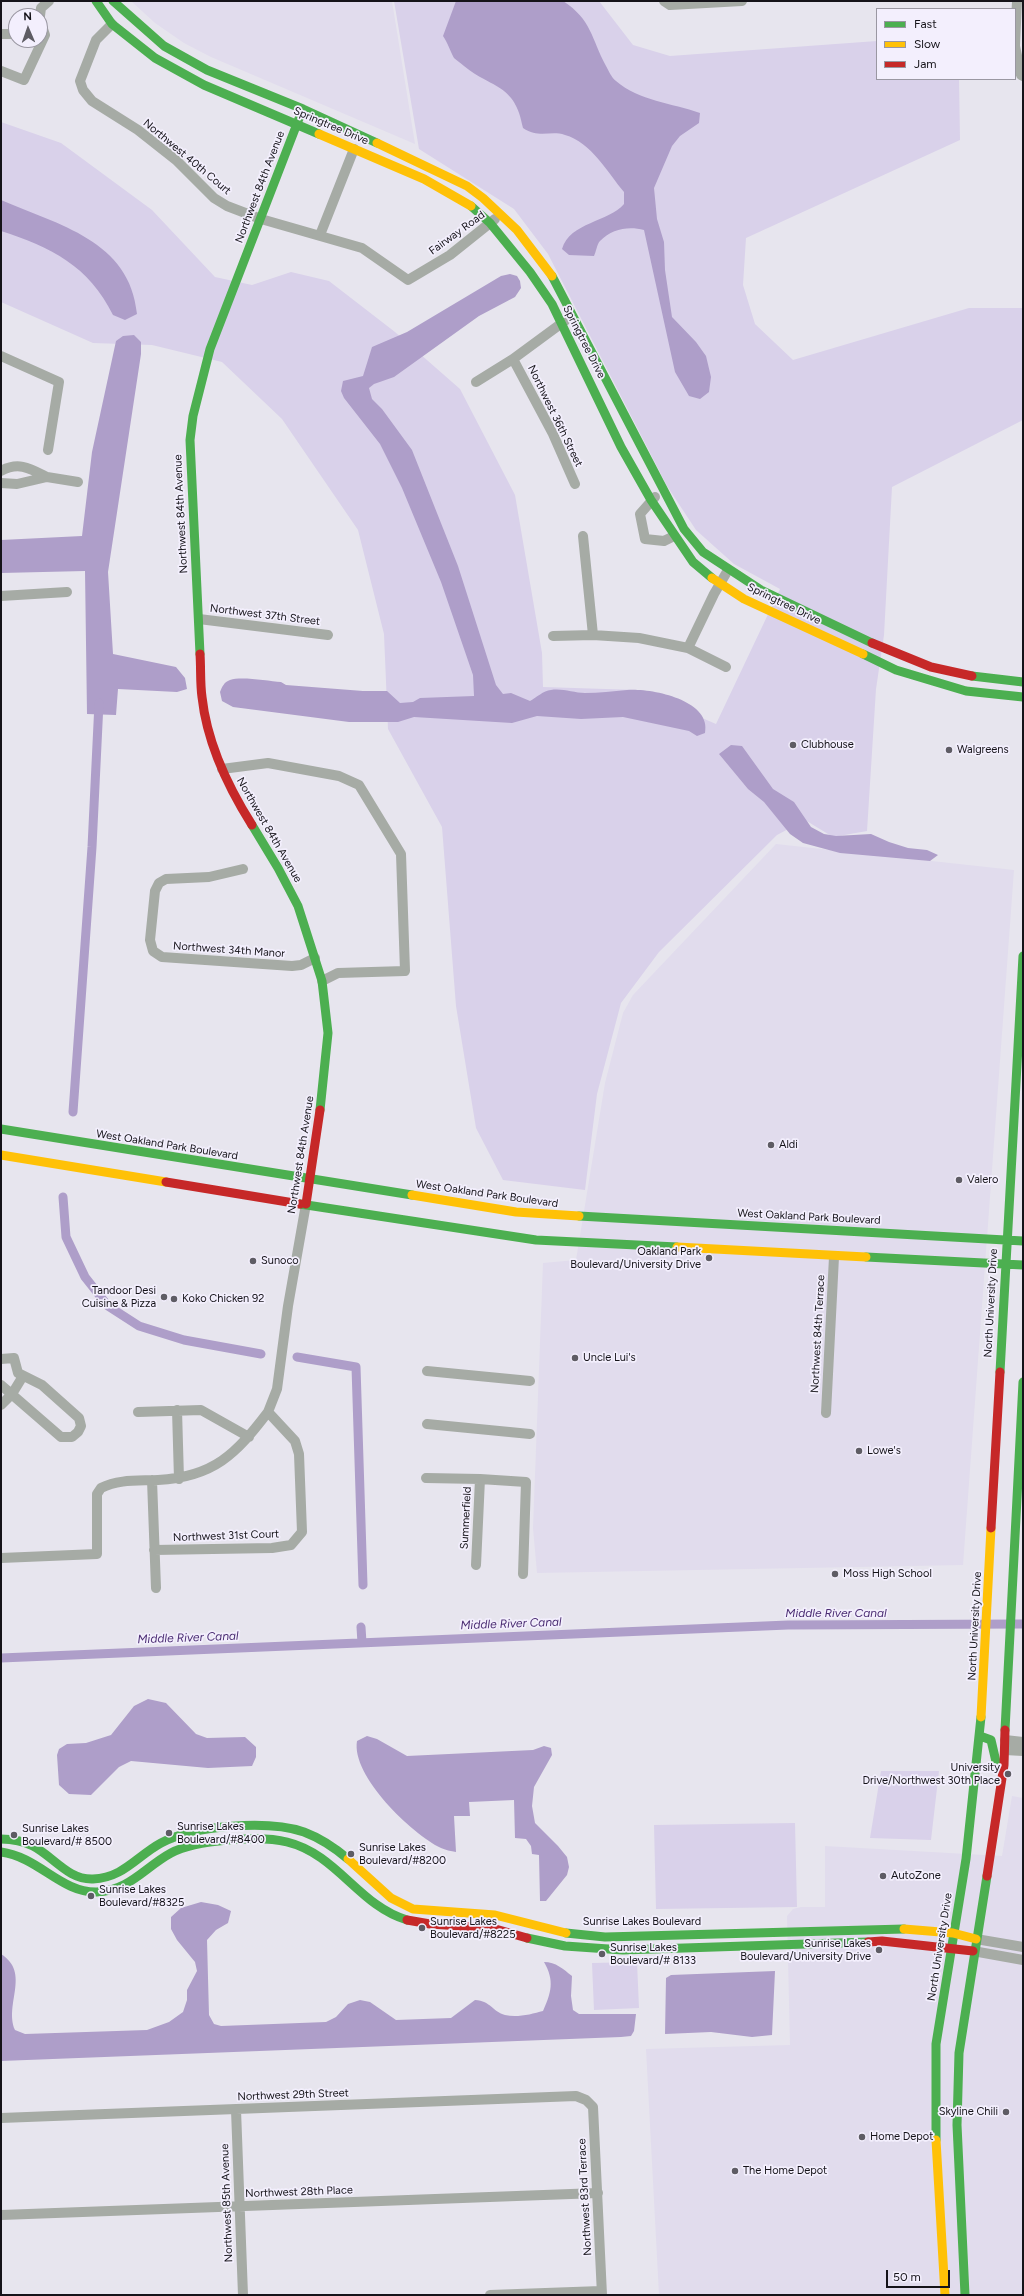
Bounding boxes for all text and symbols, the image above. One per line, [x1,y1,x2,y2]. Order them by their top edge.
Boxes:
north arrow [8,8,48,48]
legend [876,8,1016,80]
text: N [23,10,32,23]
text: Fast [914,17,937,31]
text: Slow [914,37,940,51]
text: Jam [914,57,937,71]
street label: Springtree Drive [292,104,370,148]
street label: Northwest 40th Court [140,116,234,198]
street label: Northwest 84th Avenue [232,129,288,245]
street label: Fairway Road [427,208,487,258]
street label: Springtree Drive [560,303,608,381]
street label: Northwest 36th Street [525,363,585,469]
street label: Northwest 84th Avenue [171,454,191,574]
street label: Springtree Drive [745,580,823,628]
street label: Northwest 37th Street [209,602,321,628]
place label: Clubhouse [801,738,854,752]
marker: Clubhouse [788,740,798,750]
place label: Walgreens [957,743,1009,757]
marker: Walgreens [944,745,954,755]
street label: Northwest 84th Avenue [234,775,304,885]
street label: Northwest 34th Manor [173,939,285,961]
street label: Northwest 84th Avenue [285,1095,317,1215]
street label: West Oakland Park Boulevard [95,1127,239,1163]
place label: Aldi [779,1138,798,1152]
marker: Aldi [766,1140,776,1150]
place label: Valero [967,1173,998,1187]
marker: Valero [954,1175,964,1185]
street label: West Oakland Park Boulevard [415,1177,559,1211]
street label: West Oakland Park Boulevard [737,1207,881,1227]
place label: Oakland Park Boulevard/University Drive [570,1245,701,1271]
street label: North University Drive [982,1248,1000,1358]
marker: Oakland Park Boulevard/University Drive [704,1253,714,1263]
place label: Sunoco [261,1254,299,1268]
marker: Sunoco [248,1256,258,1266]
street label: Northwest 84th Terrace [808,1275,828,1393]
place label: Tandoor Desi Cuisine & Pizza [82,1284,156,1310]
marker: Tandoor Desi Cuisine & Pizza [159,1292,169,1302]
place label: Koko Chicken 92 [182,1292,264,1306]
marker: Koko Chicken 92 [169,1294,179,1304]
place label: Uncle Lui's [583,1351,636,1365]
marker: Uncle Lui's [570,1353,580,1363]
place label: Lowe's [867,1444,901,1458]
marker: Lowe's [854,1446,864,1456]
street label: Summerfield [458,1486,474,1550]
street label: Northwest 31st Court [173,1528,279,1544]
place label: Moss High School [843,1567,932,1581]
marker: Moss High School [830,1569,840,1579]
street label: North University Drive [966,1571,984,1681]
water label: Middle River Canal [785,1606,887,1620]
water label: Middle River Canal [460,1615,562,1633]
water label: Middle River Canal [137,1629,239,1647]
place label: University Drive/Northwest 30th Place [863,1761,1000,1787]
marker: University Drive/Northwest 30th Place [1003,1769,1013,1779]
place label: Sunrise Lakes Boulevard/#8400 [177,1820,265,1846]
place label: Sunrise Lakes Boulevard/# 8500 [22,1822,112,1848]
marker: Sunrise Lakes Boulevard/#8400 [164,1828,174,1838]
marker: Sunrise Lakes Boulevard/# 8500 [9,1830,19,1840]
place label: Sunrise Lakes Boulevard/#8200 [359,1841,446,1867]
marker: Sunrise Lakes Boulevard/#8200 [346,1849,356,1859]
place label: AutoZone [891,1869,941,1883]
marker: AutoZone [878,1871,888,1881]
place label: Sunrise Lakes Boulevard/#8325 [99,1883,184,1909]
marker: Sunrise Lakes Boulevard/#8325 [86,1891,96,1901]
street label: North University Drive [925,1892,955,2002]
place label: Sunrise Lakes Boulevard/#8225 [430,1915,515,1941]
street label: Sunrise Lakes Boulevard [583,1915,701,1929]
marker: Sunrise Lakes Boulevard/#8225 [417,1923,427,1933]
place label: Sunrise Lakes Boulevard/University Drive [740,1937,871,1963]
place label: Sunrise Lakes Boulevard/# 8133 [610,1941,696,1967]
marker: Sunrise Lakes Boulevard/University Drive [874,1945,884,1955]
marker: Sunrise Lakes Boulevard/# 8133 [597,1949,607,1959]
street label: Northwest 29th Street [237,2086,349,2104]
place label: Skyline Chili [939,2105,998,2119]
marker: Skyline Chili [1001,2107,1011,2117]
place label: Home Depot [870,2130,933,2144]
marker: Home Depot [857,2132,867,2142]
street label: Northwest 83rd Terrace [575,2138,595,2256]
street label: Northwest 85th Avenue [218,2143,236,2263]
place label: The Home Depot [743,2164,827,2178]
marker: The Home Depot [730,2166,740,2176]
street label: Northwest 28th Place [245,2184,353,2200]
scale bar [888,2262,952,2288]
text: 50 m [893,2270,921,2284]

